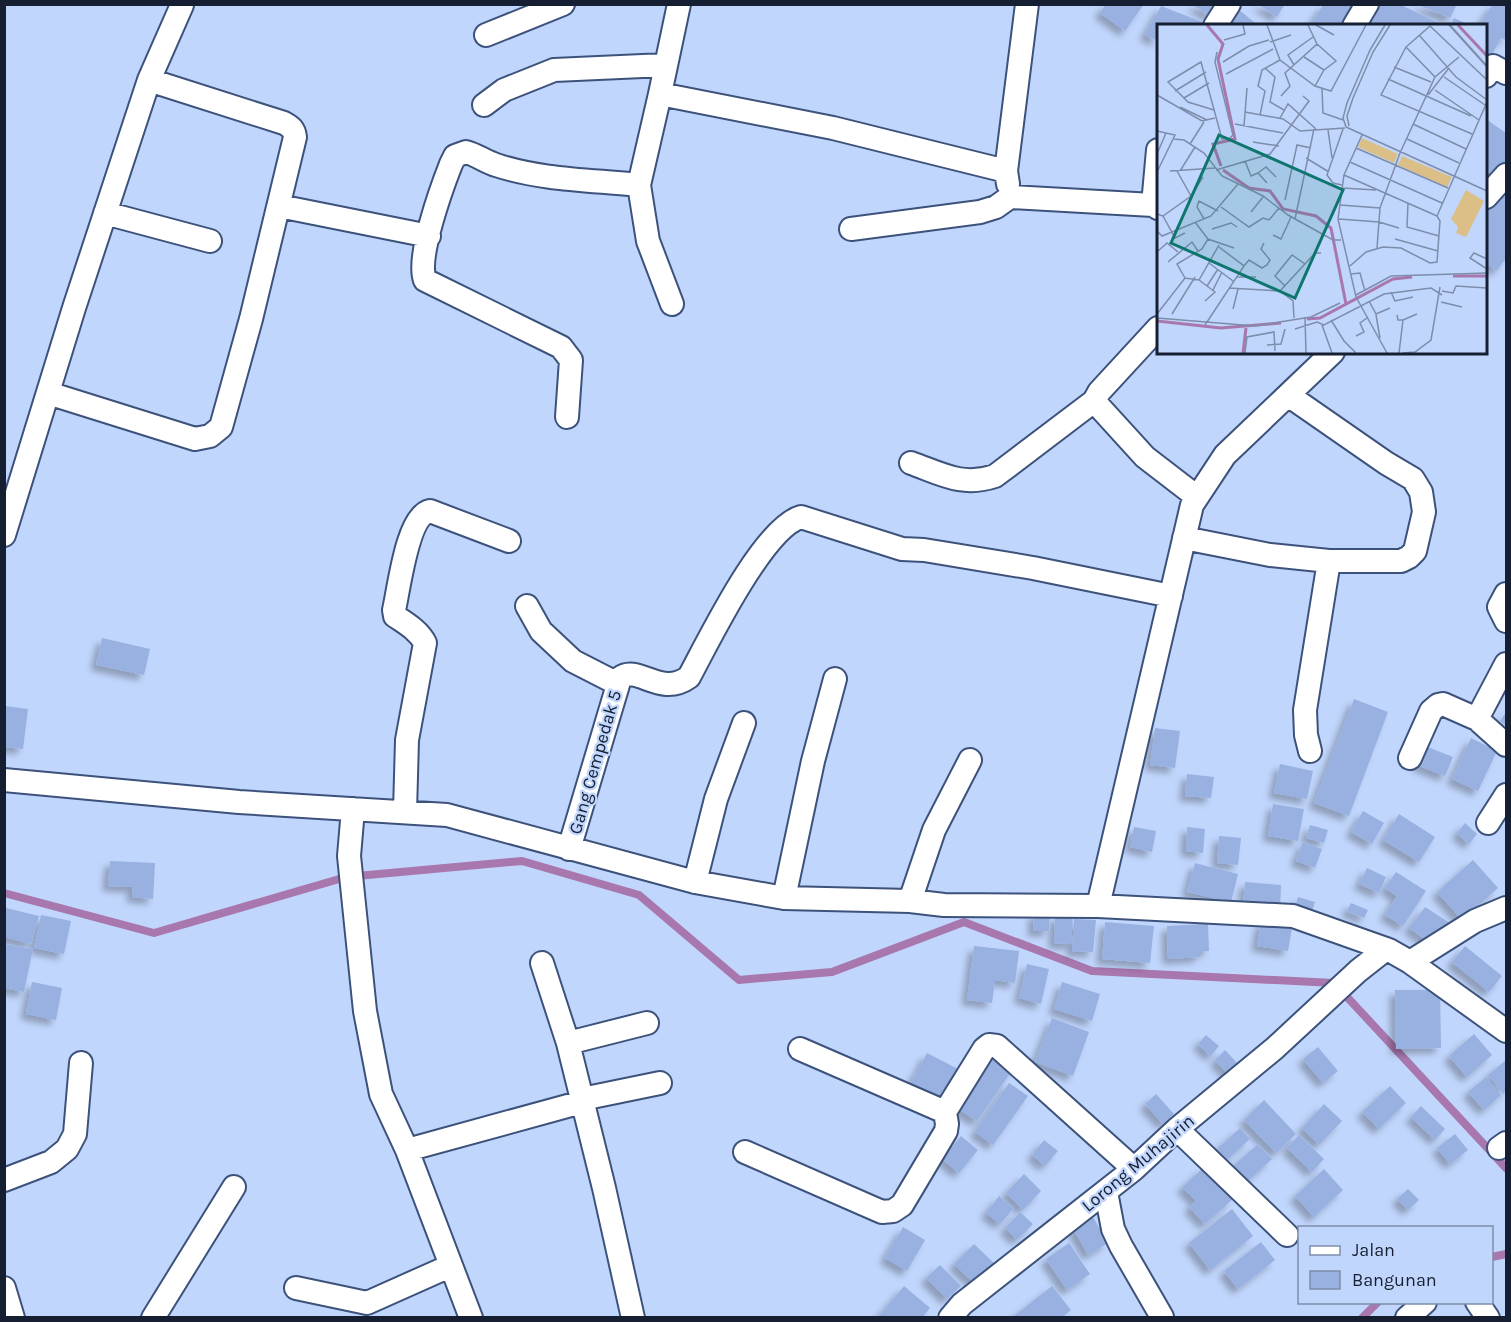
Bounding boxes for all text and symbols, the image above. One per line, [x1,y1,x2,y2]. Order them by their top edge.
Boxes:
inset map [1157,24,1487,354]
street label: Gang Cempedak 5 [564,687,626,837]
street label: Lorong Muhajirin [1077,1109,1199,1217]
legend [1298,1226,1493,1304]
text: Jalan [1352,1239,1395,1261]
text: Bangunan [1352,1269,1437,1291]

